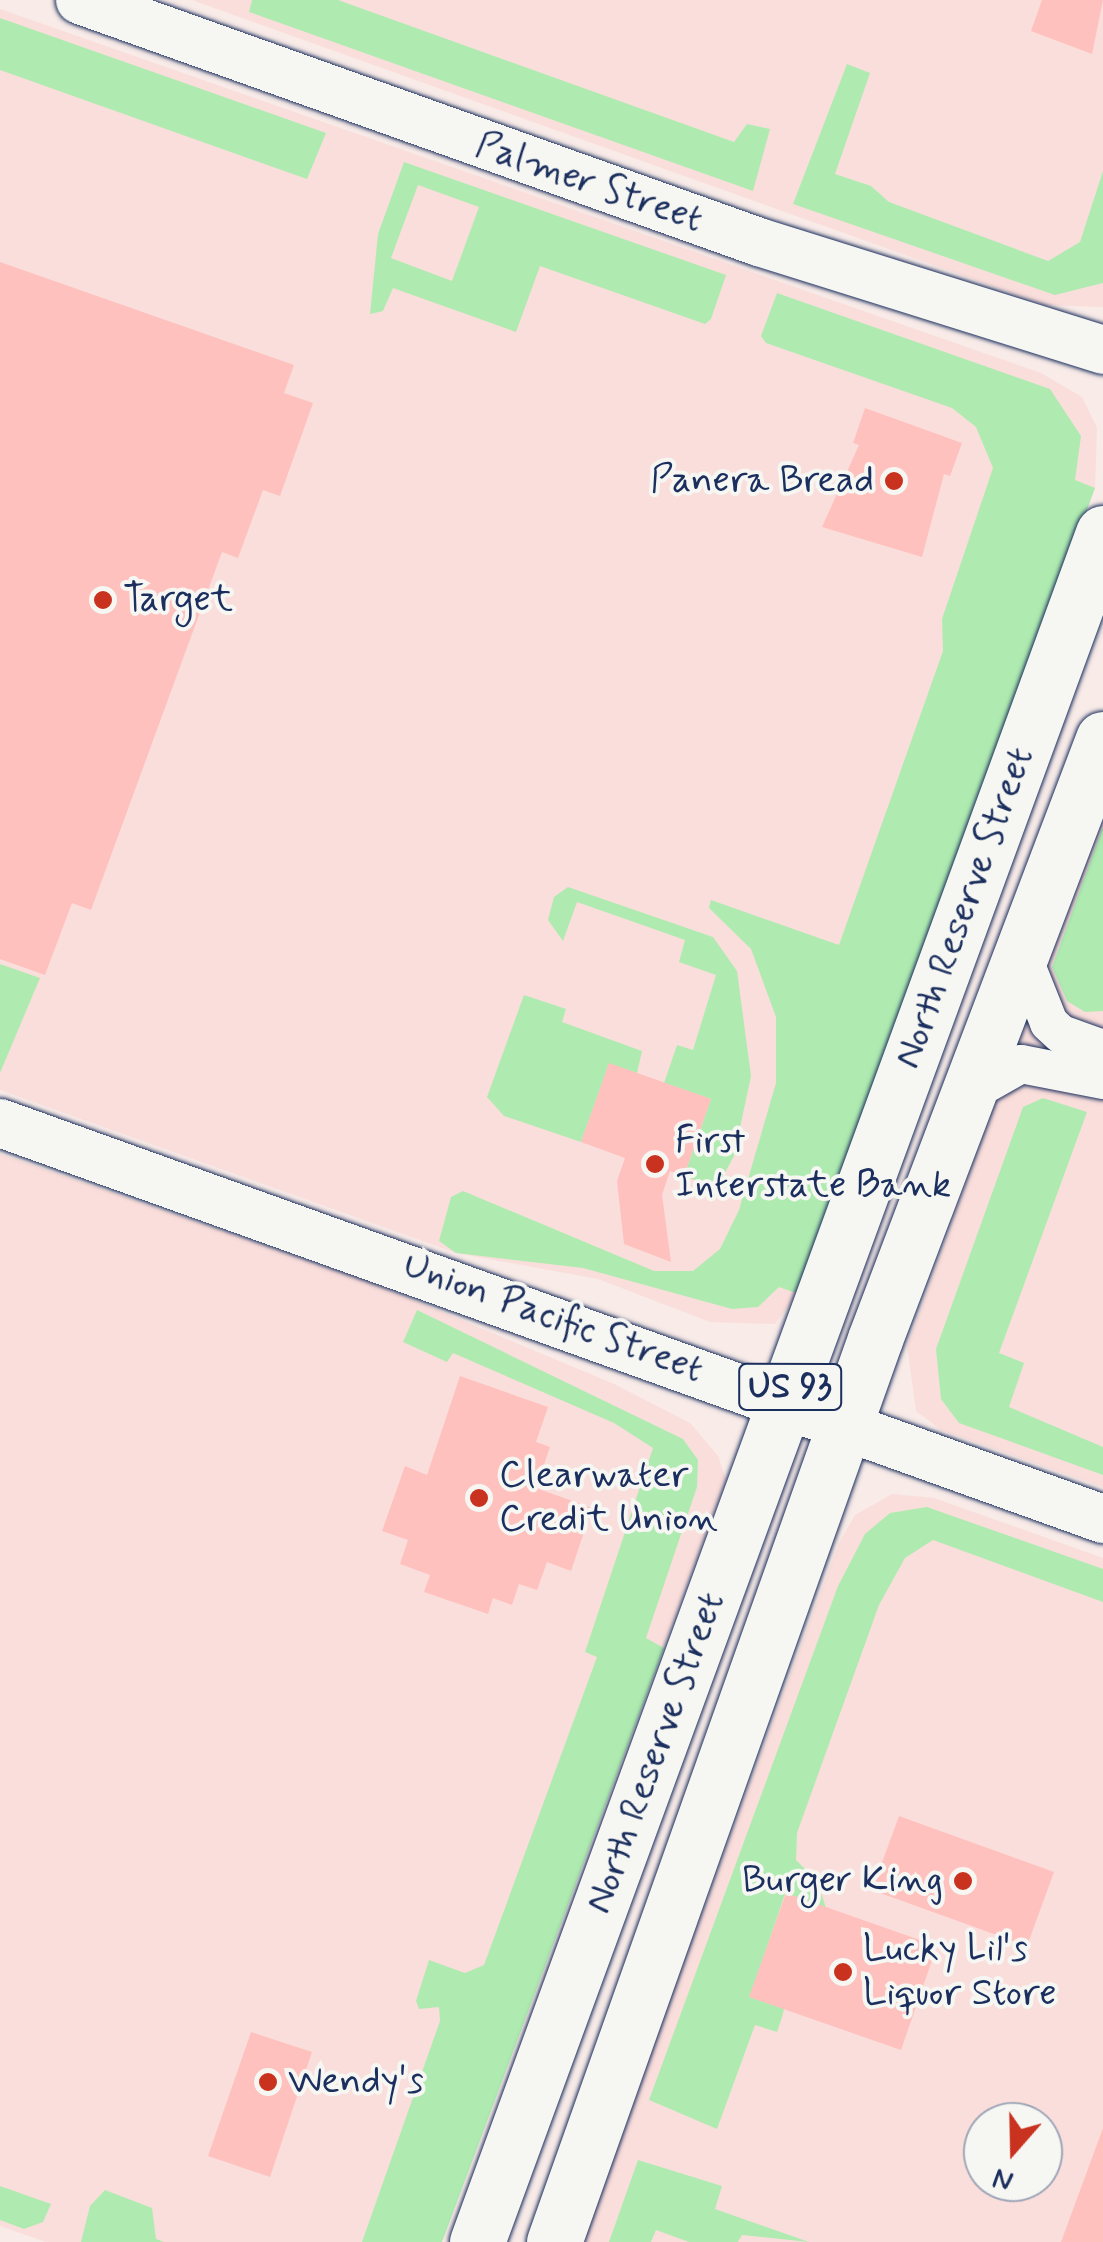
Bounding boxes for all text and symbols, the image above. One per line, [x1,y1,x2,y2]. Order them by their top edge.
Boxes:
street label: Palmer Street [466,122,712,244]
place label: Panera Bread [650,458,874,504]
marker: Panera Bread [883,470,905,492]
place label: Target [123,577,233,623]
marker: Target [92,589,114,611]
street label: North Reserve Street [885,738,1045,1078]
place label: First Interstate Bank [675,1119,940,1208]
marker: First Interstate Bank [644,1153,666,1175]
street label: Union Pacific Street [395,1242,711,1394]
road number: US 93 [738,1357,842,1417]
place label: Clearwater Credit Union [499,1453,708,1542]
marker: Clearwater Credit Union [468,1487,490,1509]
street label: North Reserve Street [576,1583,736,1923]
place label: Burger King [747,1858,943,1904]
marker: Burger King [952,1870,974,1892]
place label: Lucky Lil's Liquor Store [863,1927,1057,2016]
marker: Lucky Lil's Liquor Store [832,1961,854,1983]
place label: Wendy's [288,2059,424,2105]
marker: Wendy's [257,2071,279,2093]
north arrow [963,2102,1063,2202]
text: N [988,2158,1018,2199]

